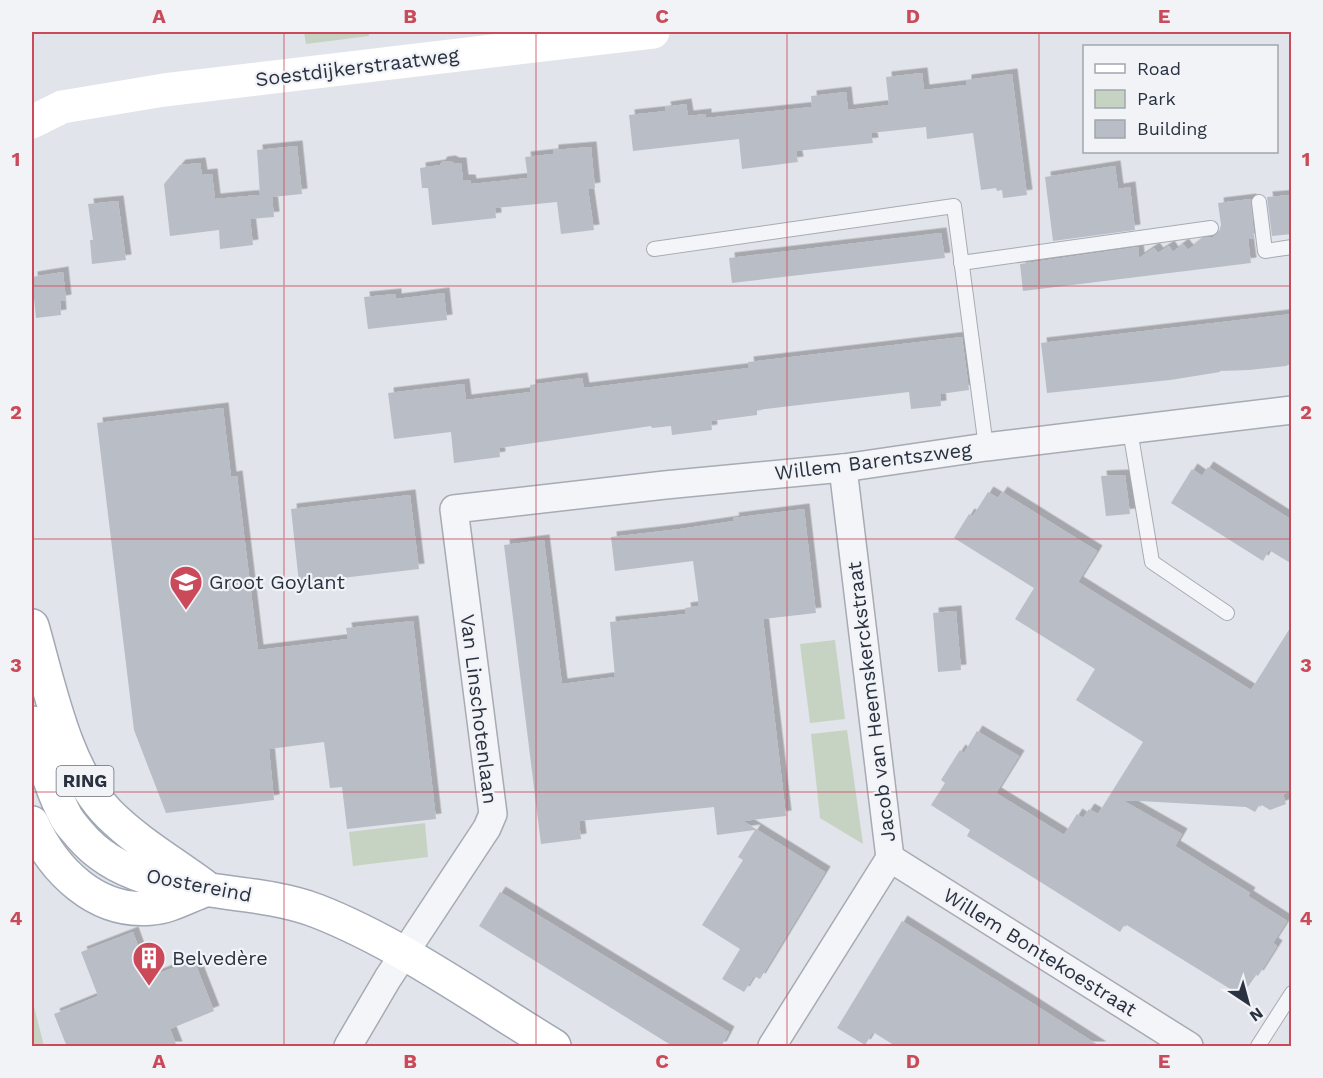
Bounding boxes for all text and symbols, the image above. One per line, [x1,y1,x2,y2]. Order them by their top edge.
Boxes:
text: A [152,4,166,28]
text: B [403,4,417,28]
text: C [655,4,669,28]
text: D [906,4,920,28]
text: E [1158,4,1170,28]
street label: Soestdijkerstraatweg [254,43,460,91]
legend [1083,45,1278,153]
text: Road [1137,58,1181,79]
text: Park [1137,88,1176,109]
text: Building [1137,118,1207,139]
text: 1 [12,147,20,171]
text: 1 [1302,147,1310,171]
text: 2 [10,400,22,424]
text: 2 [1300,400,1312,424]
street label: Willem Barentszweg [773,437,973,485]
street label: Jacob van Heemskerckstraat [842,560,900,844]
school or university icon: Groot Goylant [168,564,204,611]
place label: Groot Goylant [209,570,346,594]
street label: Van Linschotenlaan [455,613,503,805]
text: 3 [10,653,22,677]
text: 3 [1300,653,1312,677]
road number: RING [56,766,113,796]
street label: Oostereind [144,863,254,907]
street label: Willem Bontekoestraat [939,883,1142,1022]
text: 4 [10,906,23,930]
text: 4 [1300,906,1313,930]
building icon: Belvedère [131,940,167,987]
place label: Belvedère [172,946,268,970]
north arrow [1218,973,1278,1033]
text: N [1246,1004,1267,1026]
text: A [152,1049,166,1073]
text: B [403,1049,417,1073]
text: C [655,1049,669,1073]
text: D [906,1049,920,1073]
text: E [1158,1049,1170,1073]

